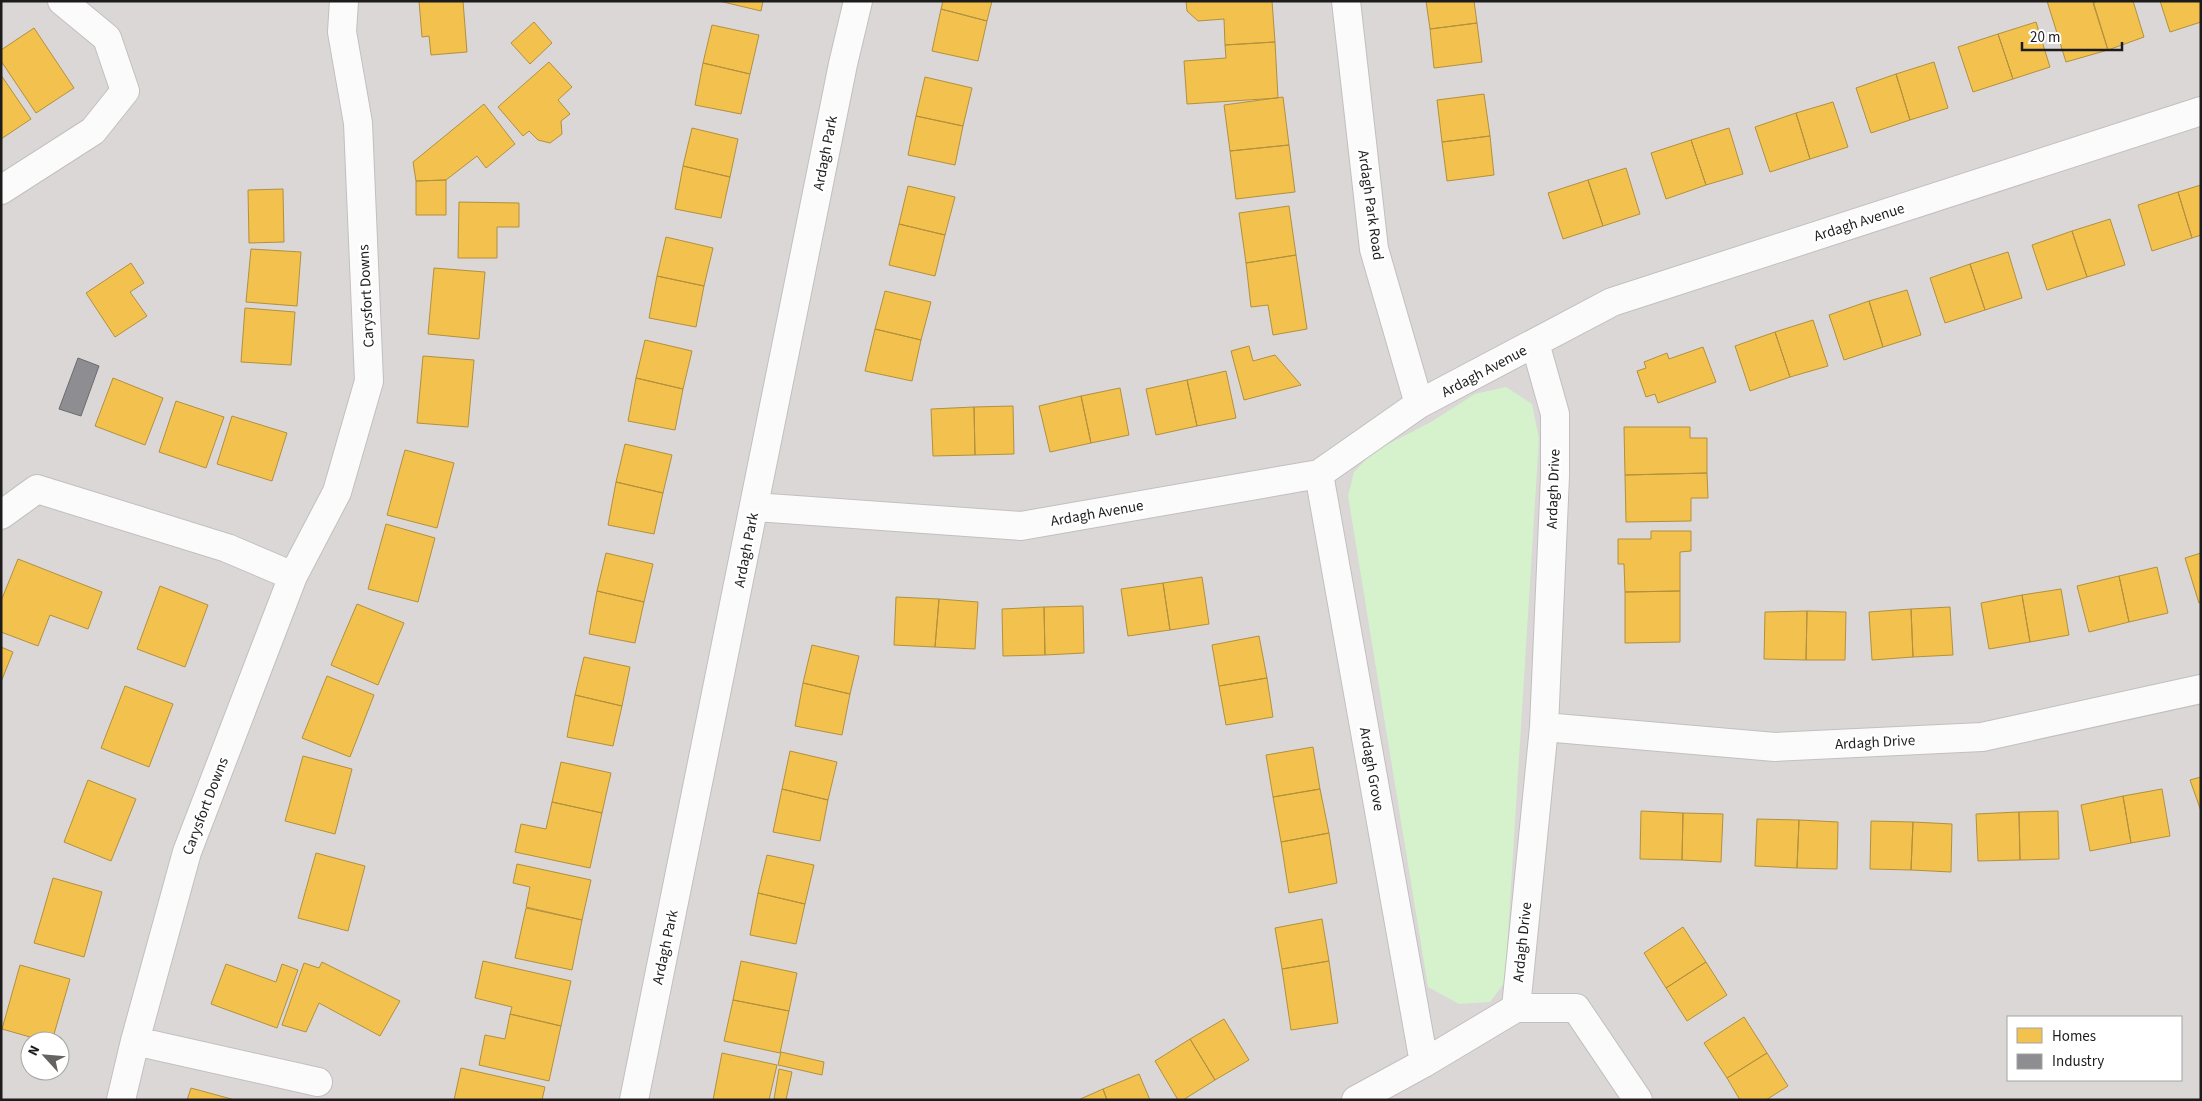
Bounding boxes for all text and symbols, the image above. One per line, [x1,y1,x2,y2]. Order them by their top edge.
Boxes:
scale bar [2022,20,2122,52]
text: 20 m [2030,27,2060,48]
street label: Ardagh Park [808,113,843,192]
street label: Ardagh Park Road [1352,149,1389,262]
street label: Ardagh Avenue [1811,198,1907,247]
street label: Carysfort Downs [353,244,380,348]
street label: Ardagh Avenue [1438,340,1531,403]
street label: Ardagh Drive [1542,449,1565,530]
street label: Ardagh Avenue [1049,495,1145,532]
street label: Ardagh Park [729,510,764,589]
street label: Ardagh Grove [1354,726,1389,813]
street label: Ardagh Drive [1834,730,1916,755]
street label: Carysfort Downs [177,754,234,858]
street label: Ardagh Drive [1508,901,1537,983]
street label: Ardagh Park [647,907,684,986]
legend [2007,1016,2182,1081]
text: Homes [2052,1026,2096,1047]
north arrow [20,1031,70,1081]
text: N [23,1042,45,1059]
text: Industry [2052,1051,2104,1072]

